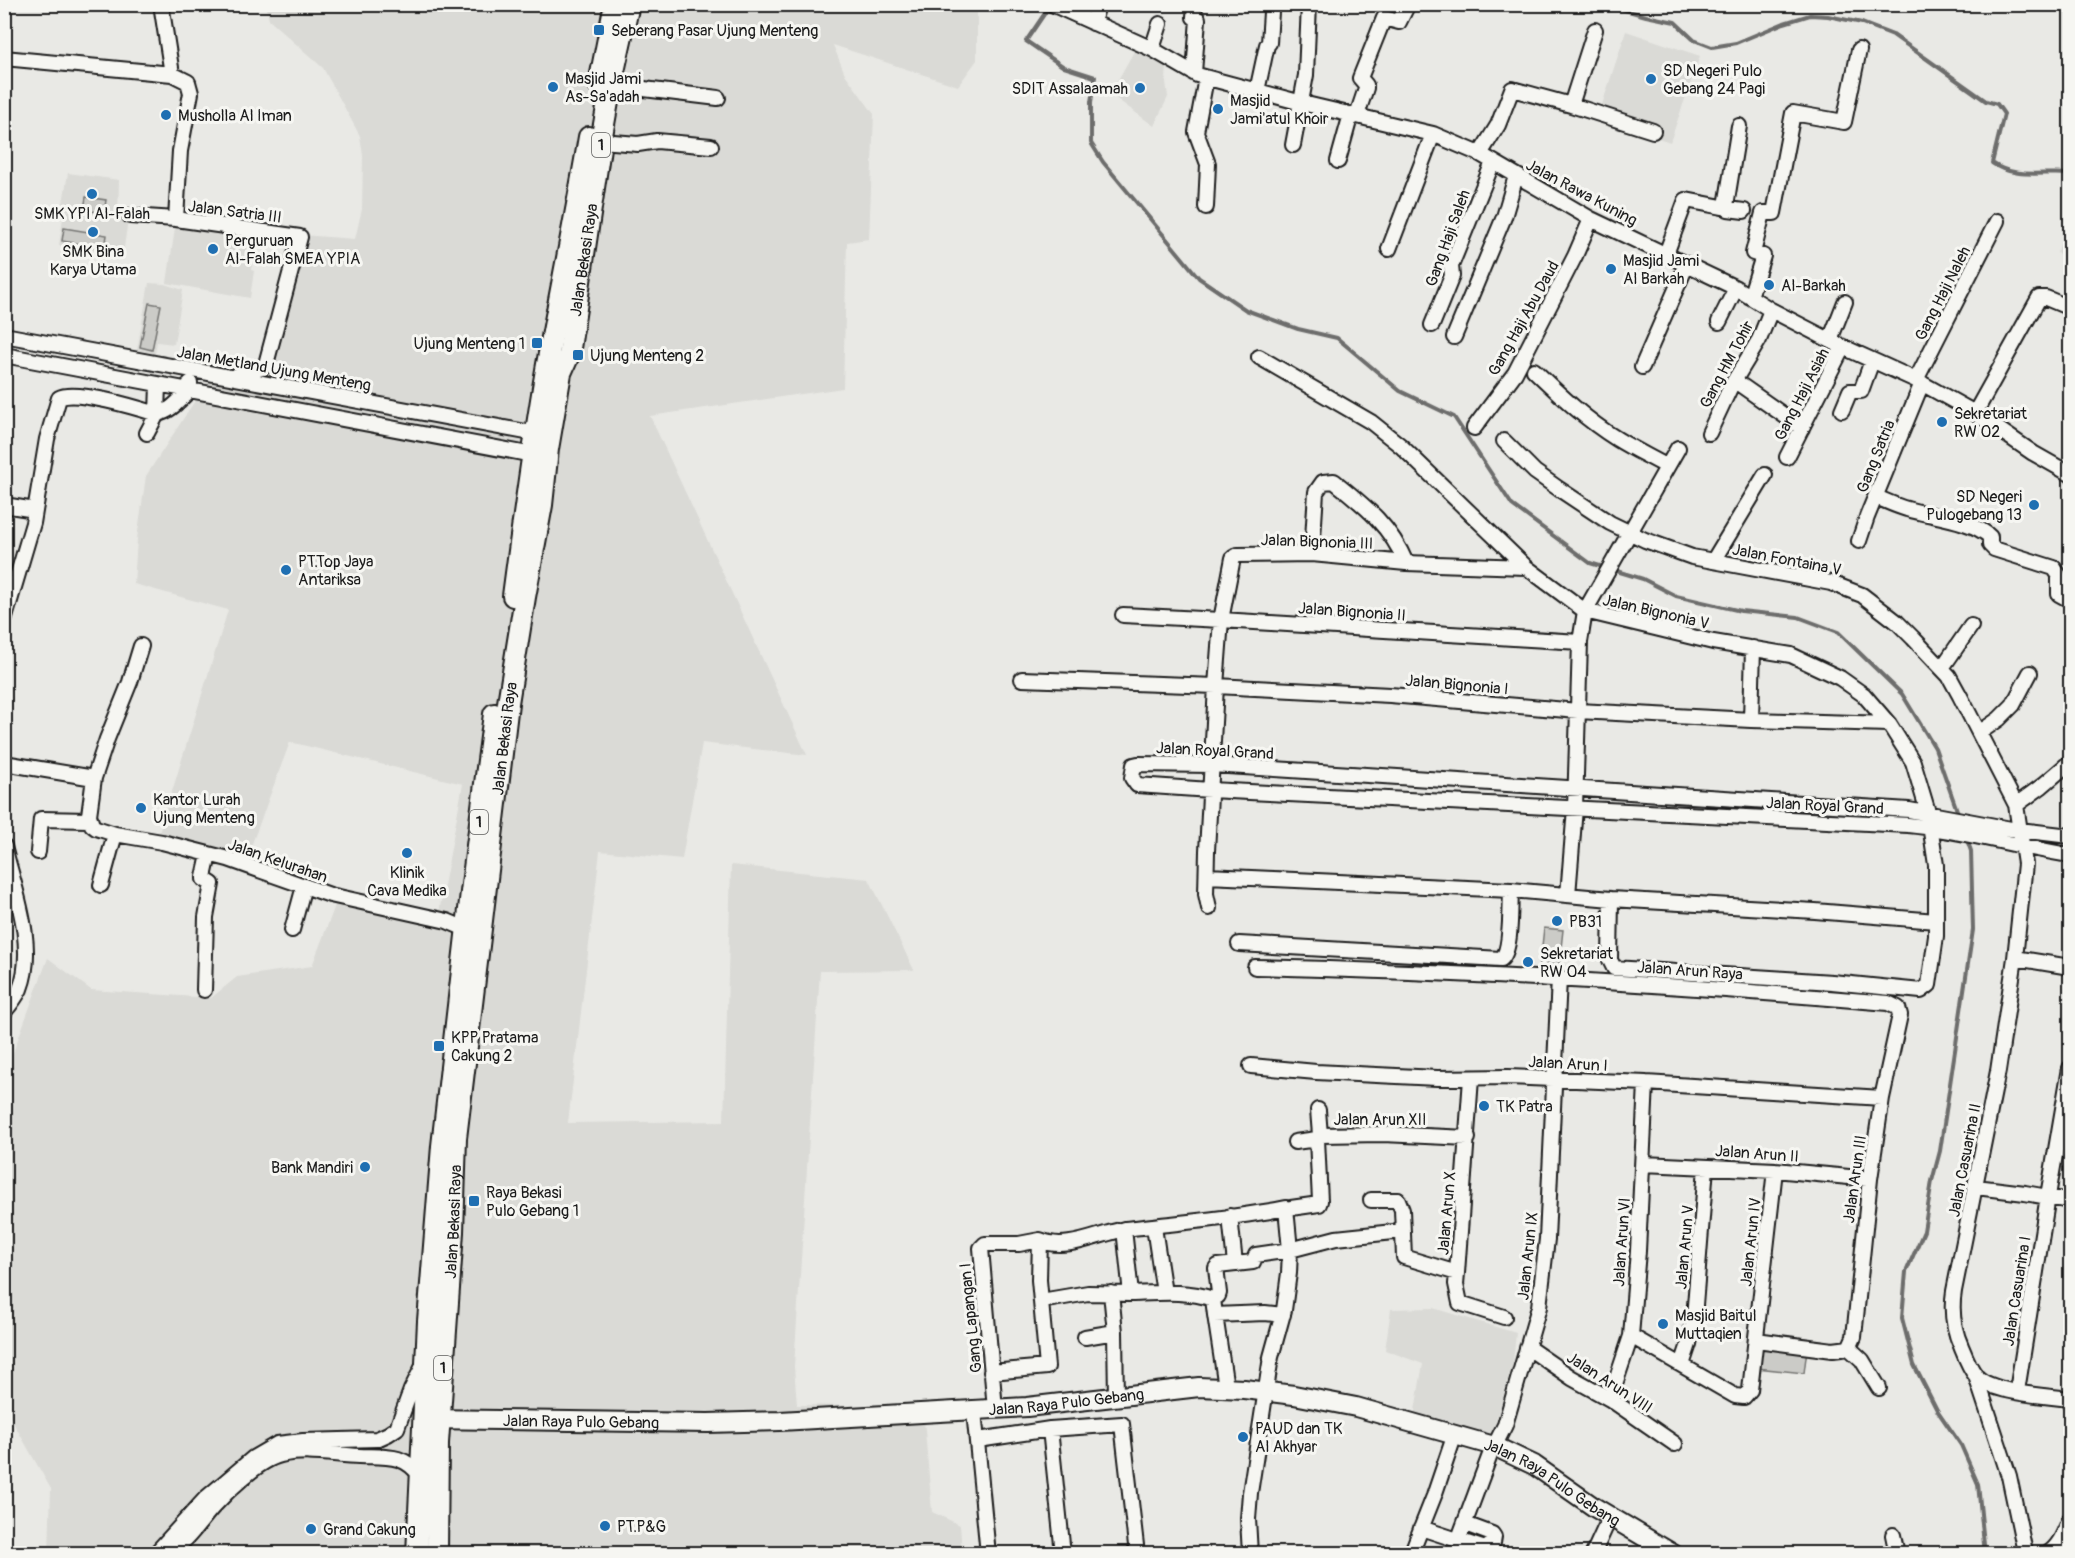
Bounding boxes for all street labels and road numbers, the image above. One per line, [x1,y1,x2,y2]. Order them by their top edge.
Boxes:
road number: 1 [592,133,610,157]
street label: Jalan Rawa Kuning [1522,155,1641,231]
street label: Gang Haji Saleh [1421,187,1475,290]
street label: Jalan Satria III [187,196,283,228]
street label: Jalan Bekasi Raya [566,202,603,318]
street label: Gang Haji Naleh [1911,243,1975,344]
street label: Gang Haji Abu Daud [1484,257,1564,380]
street label: Gang HM Tohir [1695,317,1758,412]
street label: Jalan Metland Ujung Menteng [175,342,373,396]
street label: Gang Haji Asiah [1770,345,1834,444]
street label: Gang Satria [1852,417,1900,496]
street label: Jalan Bignonia III [1260,530,1374,554]
street label: Jalan Fontaina V [1731,540,1843,580]
street label: Jalan Bignonia V [1601,590,1711,634]
street label: Jalan Bignonia II [1297,598,1407,626]
street label: Jalan Bignonia I [1404,671,1509,699]
street label: Jalan Bekasi Raya [488,680,522,796]
street label: Jalan Royal Grand [1156,738,1274,764]
street label: Jalan Royal Grand [1766,793,1884,819]
road number: 1 [470,810,488,834]
street label: Jalan Kelurahan [225,834,330,887]
street label: Jalan Arun Raya [1636,957,1744,985]
street label: Jalan Arun I [1528,1052,1608,1076]
street label: Jalan Casuarina II [1944,1102,1986,1219]
street label: Jalan Arun XII [1333,1110,1427,1130]
street label: Jalan Arun III [1839,1134,1871,1224]
street label: Jalan Arun II [1714,1141,1800,1167]
street label: Jalan Bekasi Raya [441,1164,466,1279]
street label: Jalan Arun X [1433,1170,1461,1256]
street label: Jalan Arun VI [1609,1197,1635,1287]
street label: Jalan Arun IV [1736,1197,1766,1287]
street label: Jalan Arun V [1671,1204,1699,1290]
street label: Jalan Arun IX [1513,1211,1543,1301]
street label: Jalan Casuarina I [1998,1235,2036,1347]
street label: Gang Lapangan I [955,1262,987,1374]
street label: Jalan Arun VIII [1563,1348,1656,1418]
road number: 1 [434,1356,452,1380]
street label: Jalan Raya Pulo Gebang [988,1384,1145,1420]
street label: Jalan Raya Pulo Gebang [503,1411,659,1433]
street label: Jalan Raya Pulo Gebang [1482,1435,1624,1531]

